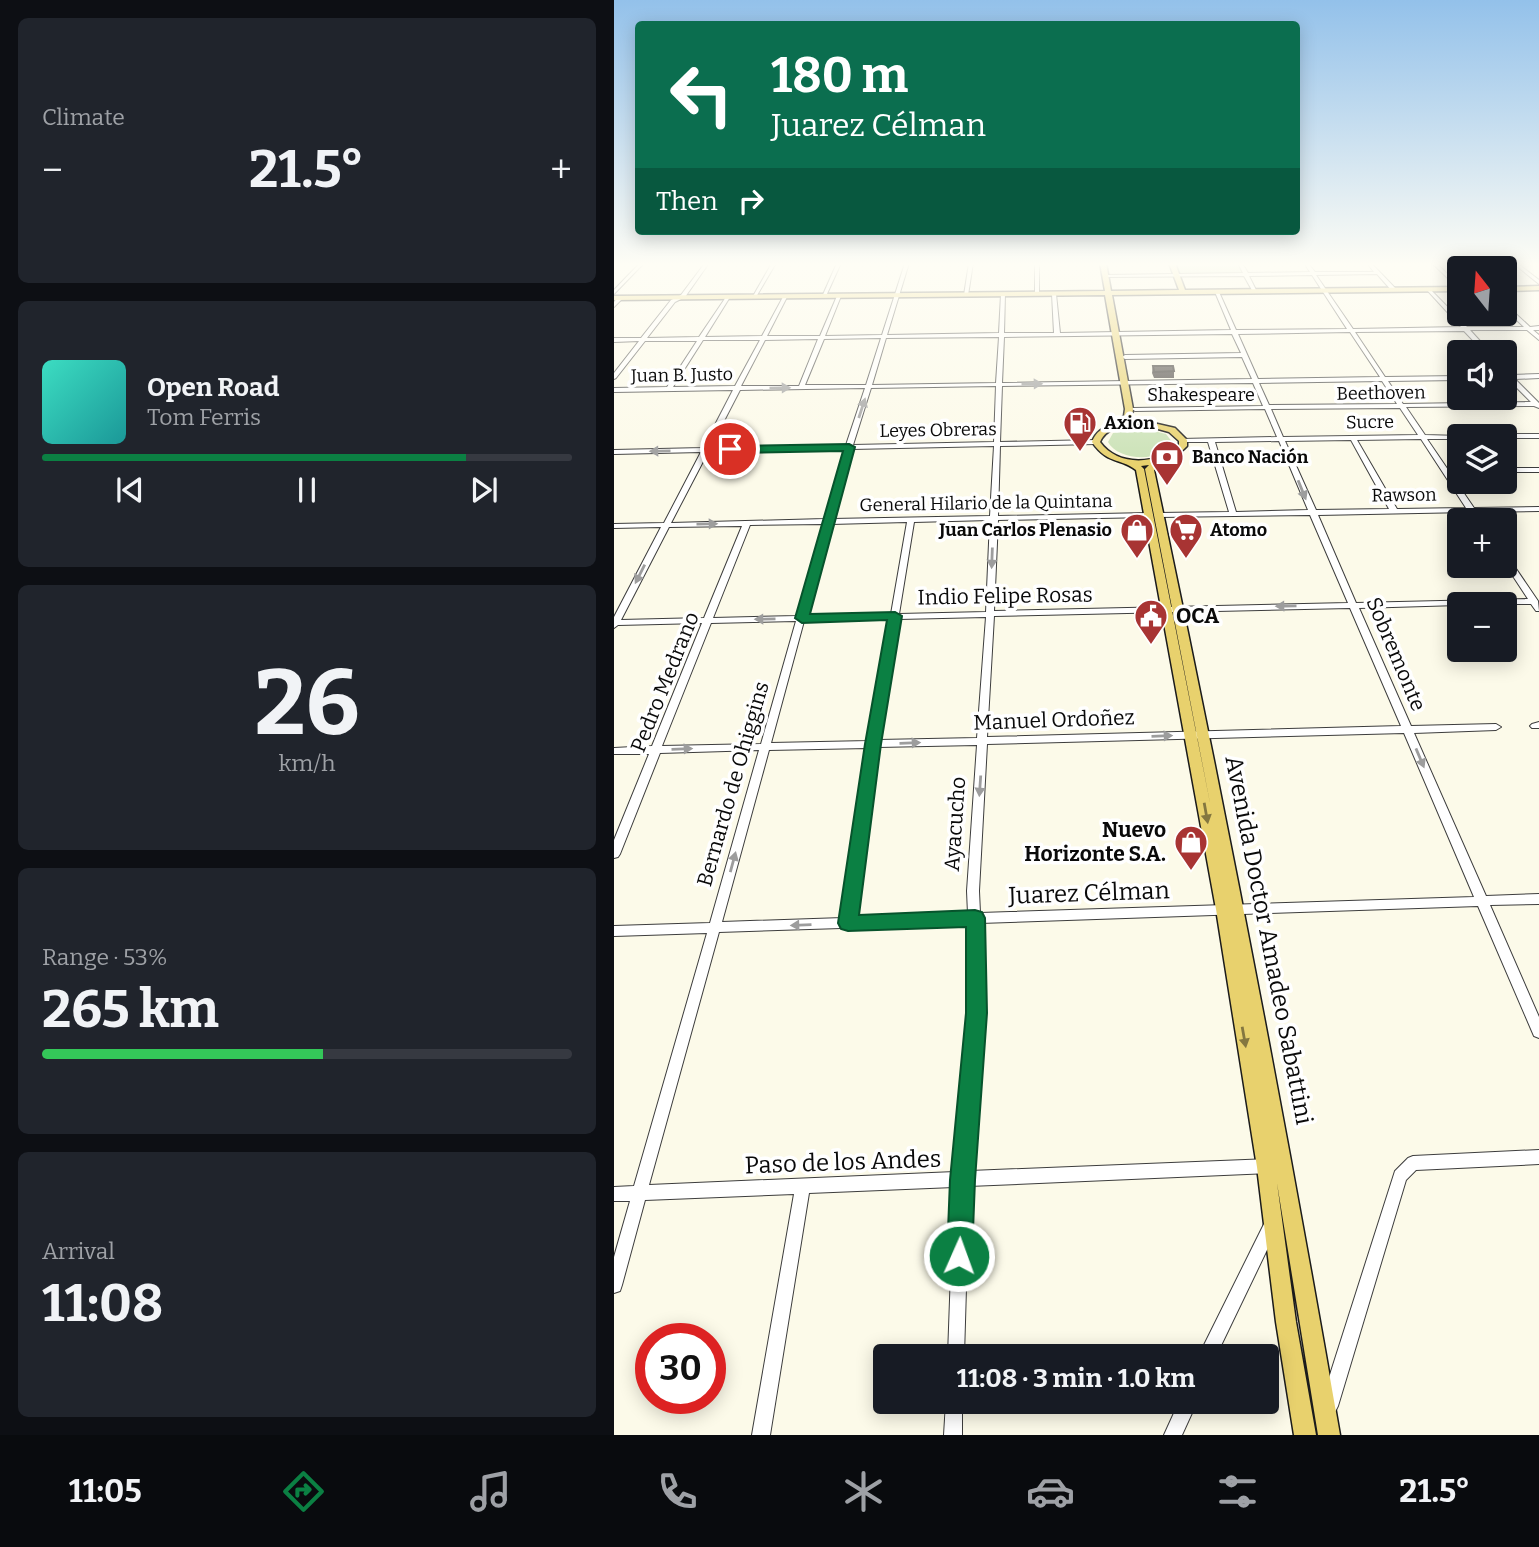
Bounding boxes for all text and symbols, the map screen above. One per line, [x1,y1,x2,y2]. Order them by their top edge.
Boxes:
text: 180 m [771,46,908,105]
icon: left [656,49,747,140]
text: Climate [42,103,125,131]
text: Juarez Célman [771,106,986,144]
text: 21.5° [249,138,364,201]
text: − [42,147,63,193]
text: + [550,147,572,193]
icon: right [732,182,770,220]
text: Then [656,186,718,217]
north arrow [1447,256,1517,326]
map controls [1447,256,1517,662]
button: sound [1447,340,1517,410]
street label: Juan B. Justo [630,363,733,387]
text: Open Road [147,372,279,403]
one-way arrow [1021,378,1043,390]
street label: Beethoven [1336,381,1426,405]
one-way arrow [769,382,791,393]
street label: Shakespeare [1147,384,1255,406]
one-way arrow [857,397,868,418]
text: Tom Ferris [147,403,261,431]
fuel station icon: Axion [1061,404,1099,453]
street label: Sucre [1346,411,1394,433]
place label: Axion [1104,412,1155,434]
street label: Leyes Obreras [879,418,997,442]
pin [700,419,760,479]
button: layers [1447,424,1517,494]
icon: arrive [711,430,749,468]
bank icon: Banco Nación [1148,438,1186,487]
one-way arrow [649,445,671,456]
place label: Banco Nación [1192,446,1309,468]
icon: previous [111,471,149,509]
icon: pause [288,471,326,509]
icon: next [465,471,503,509]
one-way arrow [1296,480,1308,500]
street label: Rawson [1371,483,1437,507]
street label: General Hilario de la Quintana [859,490,1113,516]
button: + [1447,508,1517,578]
shop icon: Juan Carlos Plenasio [1118,511,1156,560]
supermarket icon: Atomo [1167,511,1205,560]
one-way arrow [696,518,718,530]
place label: Juan Carlos Plenasio [938,519,1112,541]
place label: Atomo [1210,519,1267,541]
one-way arrow [986,548,997,570]
one-way arrow [634,564,646,584]
street label: Indio Felipe Rosas [917,581,1093,611]
button: − [1447,592,1517,662]
street label: Sobremonte [1360,593,1432,715]
public building icon: OCA [1132,597,1170,646]
one-way arrow [1275,601,1297,612]
place label: OCA [1176,603,1219,629]
street label: Pedro Medrano [625,608,705,756]
one-way arrow [753,613,775,625]
text: 26 [254,649,360,758]
street label: Bernardo de Ohiggins [691,679,775,889]
street label: Manuel Ordoñez [973,704,1135,736]
one-way arrow [1151,731,1173,742]
one-way arrow [899,737,921,749]
one-way arrow [671,744,693,755]
one-way arrow [1415,747,1426,768]
text: km/h [279,749,335,777]
street label: Avenida Doctor Amadeo Sabattini [1219,753,1319,1127]
one-way arrow [974,775,985,797]
street label: Ayacucho [939,776,971,872]
one-way arrow [1200,802,1211,824]
place label: Nuevo Horizonte S.A. [1024,817,1166,867]
shop icon: Nuevo Horizonte S.A. [1172,823,1210,872]
one-way arrow [728,851,739,873]
street label: Juarez Célman [1007,876,1170,910]
one-way arrow [790,919,812,931]
text: Range · 53% [42,943,167,971]
text: 265 km [42,978,219,1041]
one-way arrow [1239,1026,1250,1048]
street label: Paso de los Andes [744,1145,942,1179]
position arrow [922,1219,996,1293]
text: Arrival [42,1237,115,1265]
text: 11:08 [42,1272,163,1335]
speed limit sign: 30 [635,1323,726,1414]
text: 11:08 · 3 min · 1.0 km [957,1363,1195,1394]
icon: directions [279,1467,328,1516]
icon: music [466,1467,515,1516]
icon: phone [653,1467,702,1516]
icon: climate [839,1467,888,1516]
icon: car [1026,1467,1075,1516]
icon: filters [1213,1467,1262,1516]
text: 11:05 [69,1472,142,1510]
text: 21.5° [1399,1472,1470,1510]

